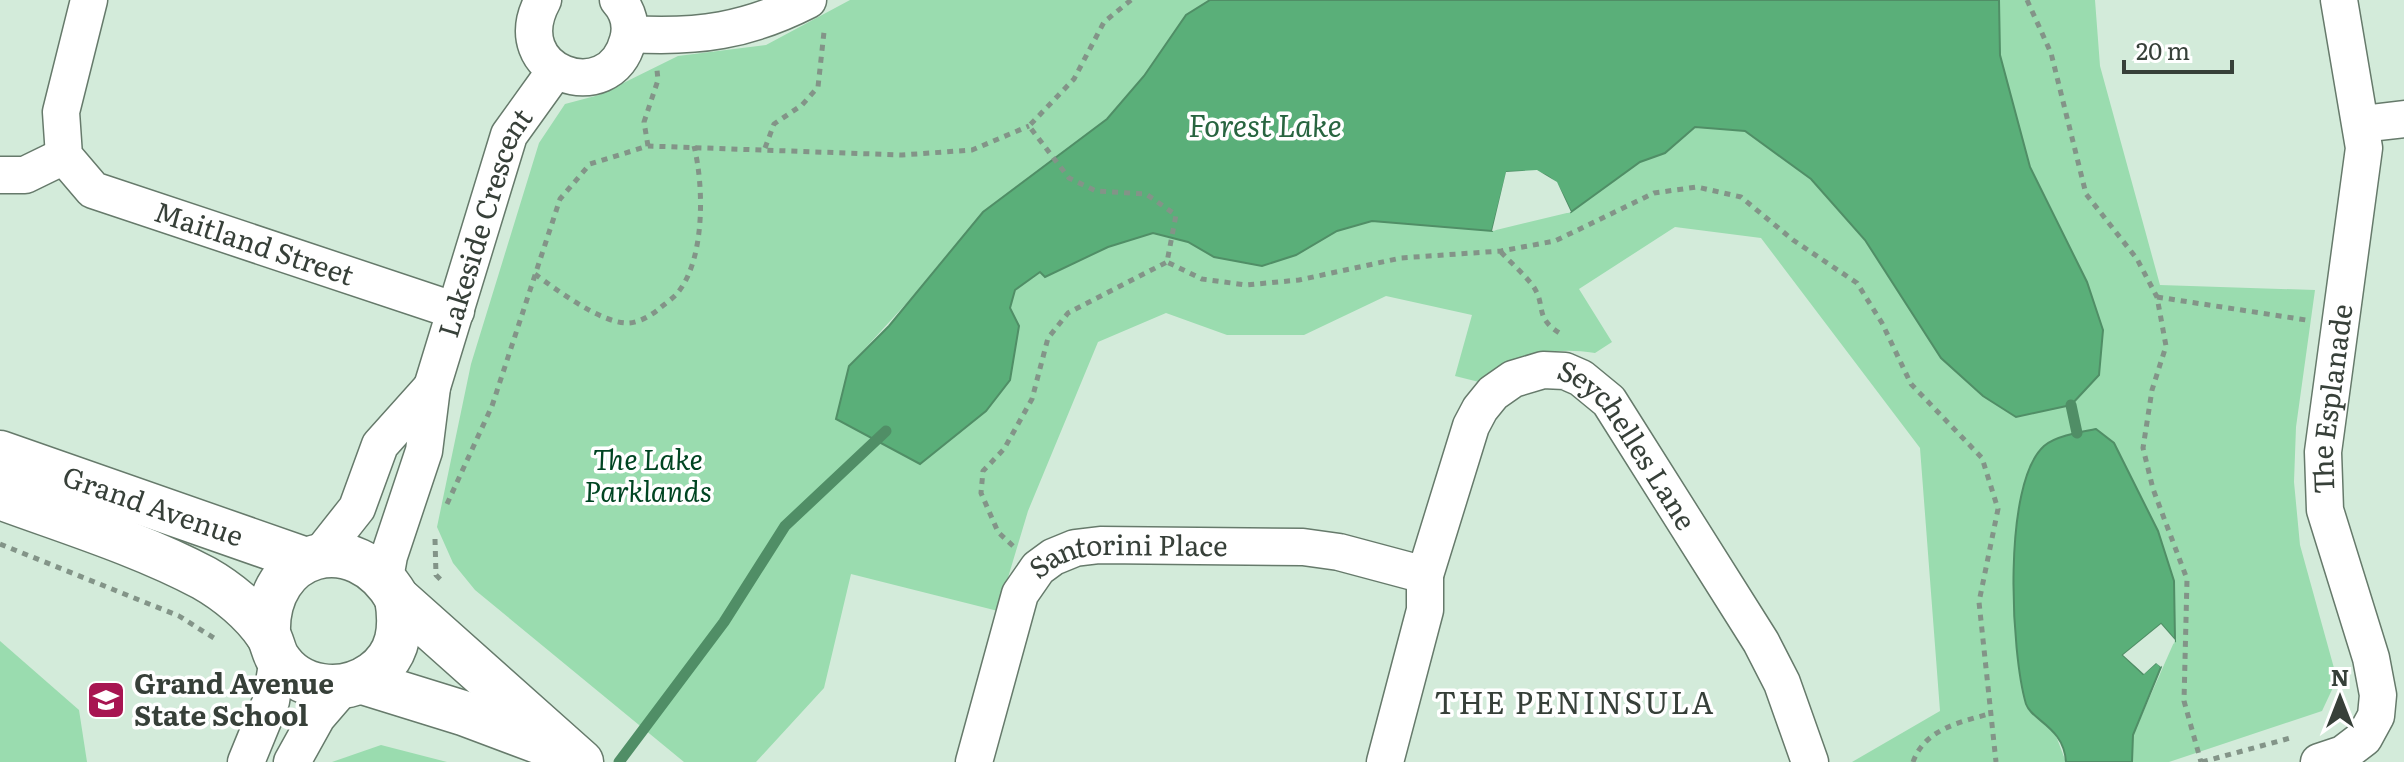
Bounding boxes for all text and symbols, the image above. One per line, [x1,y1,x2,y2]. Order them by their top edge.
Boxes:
scale bar [2124,24,2232,74]
text: 20 m [2136,32,2190,67]
street label: Lakeside Crescent [425,98,542,342]
water label: Forest Lake [1188,102,1342,146]
street label: Maitland Street [149,189,361,295]
street label: The Esplanade [2300,301,2362,495]
street label: Seychelles Lane [1552,347,1708,537]
park label: The Lake Parklands [584,437,712,511]
street label: Grand Avenue [58,454,250,556]
street label: Santorini Place [1019,522,1228,587]
north arrow [2300,658,2380,738]
text: N [2331,660,2349,693]
place label: Grand Avenue State School [134,661,334,735]
school or university icon: Grand Avenue State School [85,679,127,721]
district label: THE PENINSULA [1434,679,1716,723]

